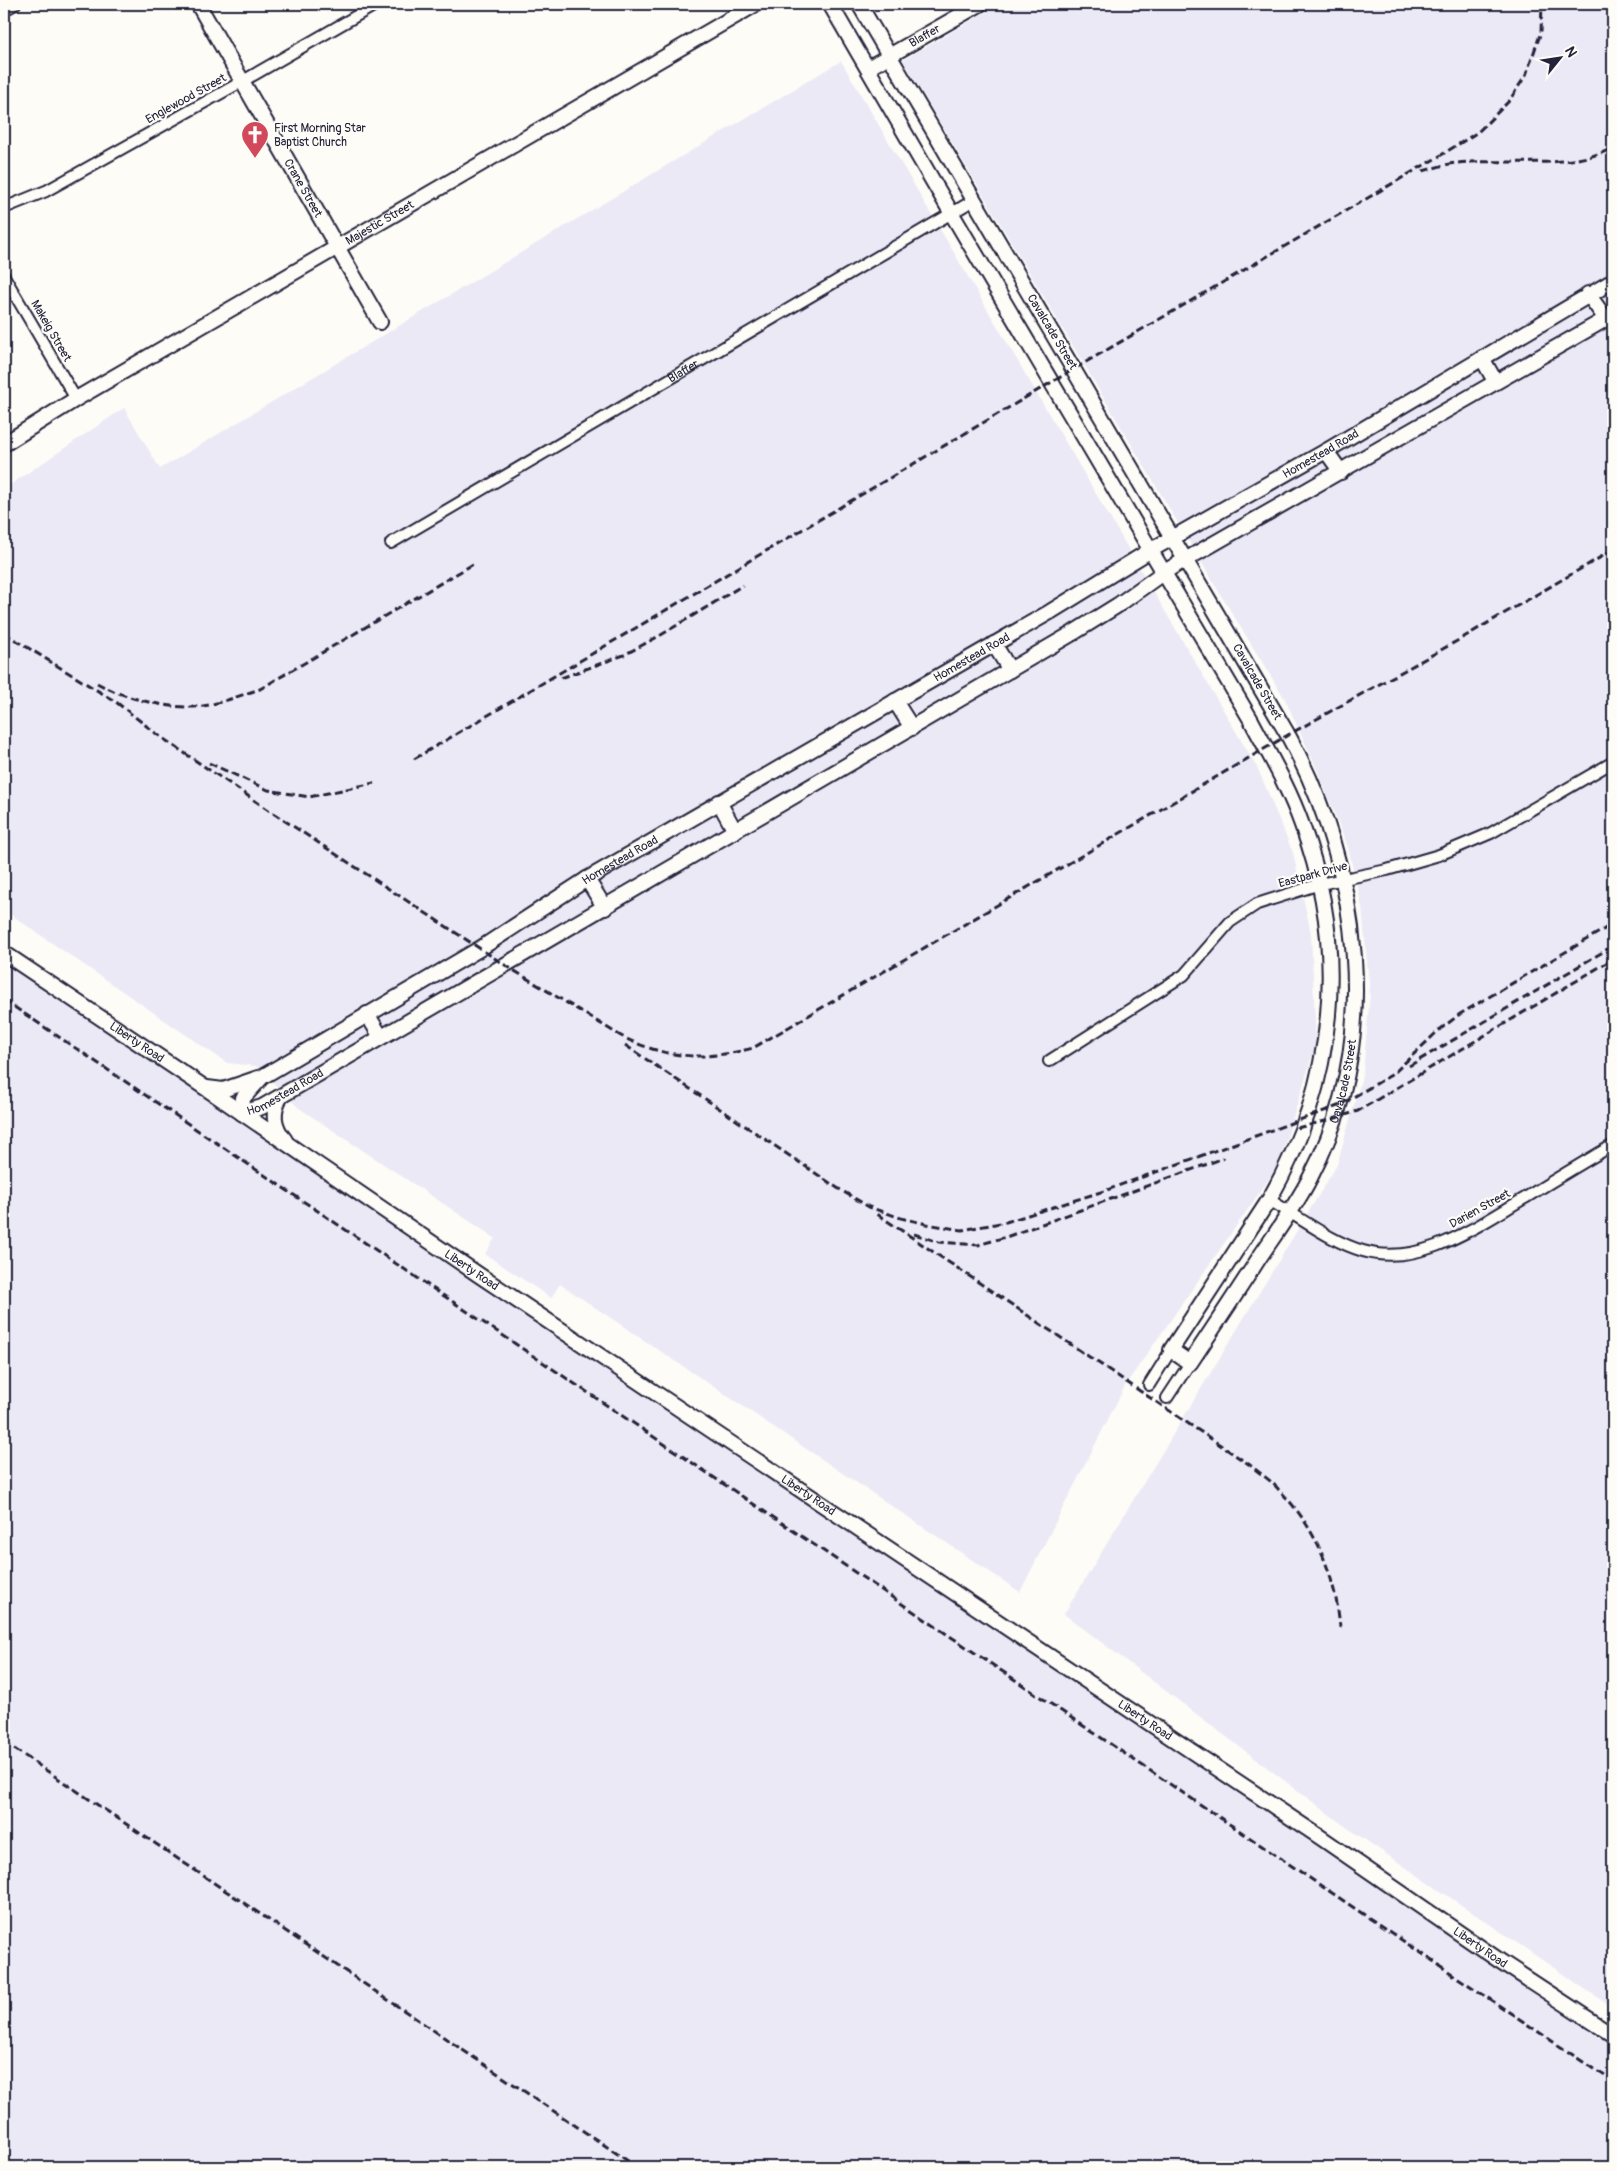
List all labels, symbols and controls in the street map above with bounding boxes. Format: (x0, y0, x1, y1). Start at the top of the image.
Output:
street label: Blaffer (906, 21, 943, 51)
north arrow (1534, 32, 1584, 82)
text: N (1561, 43, 1581, 60)
street label: Englewood Street (143, 71, 229, 127)
church icon: First Morning Star Baptist Church (240, 120, 270, 159)
place label: First Morning Star Baptist Church (274, 121, 366, 150)
street label: Crane Street (281, 156, 326, 220)
street label: Majestic Street (343, 197, 417, 248)
street label: Cavalcade Street (1024, 291, 1081, 373)
street label: Makeig Street (27, 298, 75, 365)
street label: Blaffer (665, 356, 702, 386)
street label: Homestead Road (1280, 426, 1361, 482)
street label: Homestead Road (931, 629, 1012, 685)
street label: Cavalcade Street (1229, 641, 1285, 723)
street label: Homestead Road (579, 832, 661, 888)
street label: Eastpark Drive (1277, 859, 1349, 891)
street label: Liberty Road (107, 1018, 167, 1066)
street label: Cavalcade Street (1326, 1038, 1360, 1125)
street label: Homestead Road (245, 1065, 326, 1119)
street label: Darien Street (1447, 1186, 1513, 1232)
street label: Liberty Road (442, 1246, 502, 1294)
street label: Liberty Road (778, 1471, 839, 1519)
street label: Liberty Road (1115, 1697, 1175, 1744)
street label: Liberty Road (1450, 1924, 1510, 1971)

